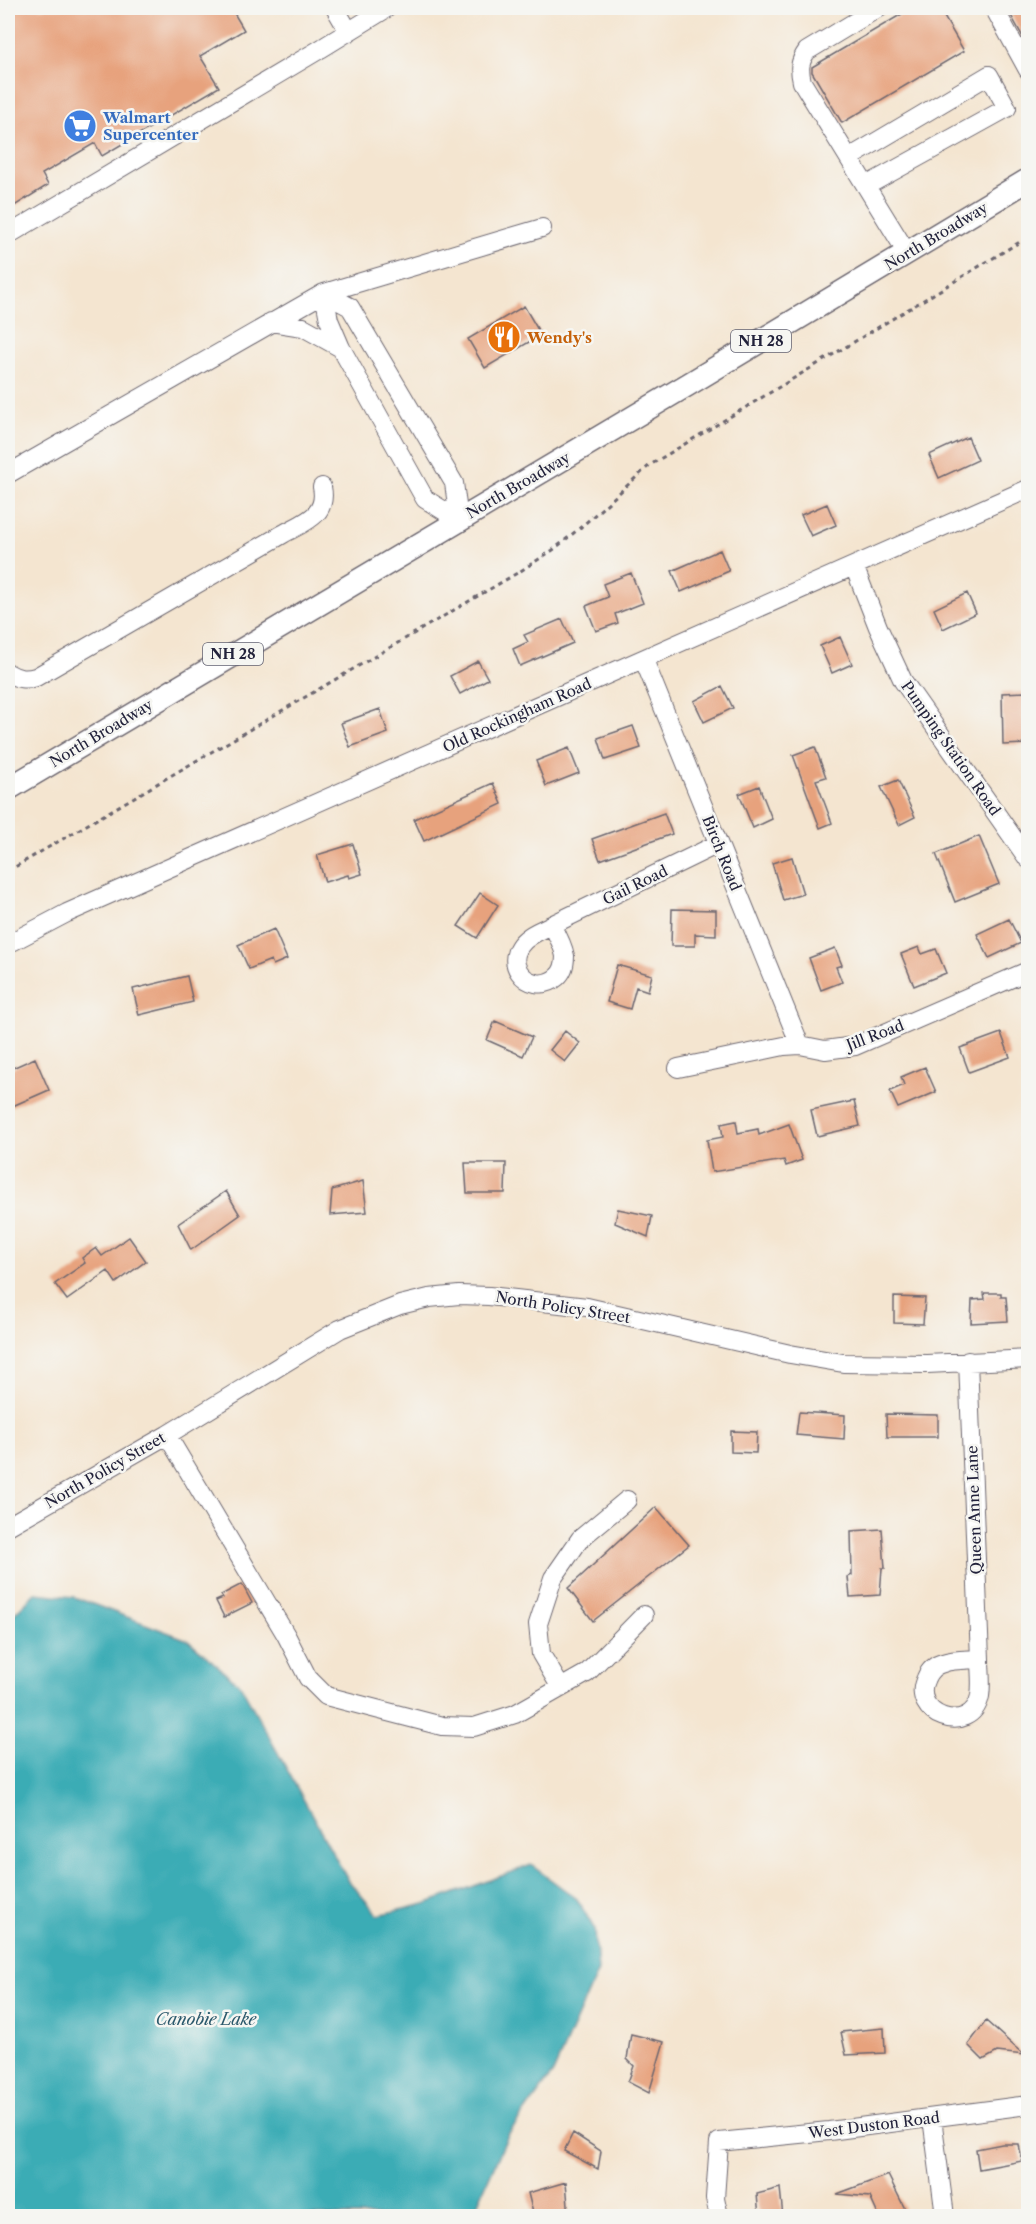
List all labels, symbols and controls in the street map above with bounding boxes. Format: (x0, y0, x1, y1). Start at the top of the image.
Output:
supermarket icon: Walmart Supercenter (62, 108, 98, 144)
place label: Walmart Supercenter (102, 108, 199, 144)
street label: North Broadway (881, 197, 991, 274)
restaurant icon: Wendy's (486, 319, 522, 355)
place label: Wendy's (526, 328, 592, 347)
road number: NH 28 (731, 330, 791, 352)
street label: North Broadway (463, 447, 574, 522)
road number: NH 28 (203, 643, 263, 665)
street label: Old Rockingham Road (440, 674, 594, 756)
street label: Pumping Station Road (897, 677, 1005, 819)
street label: North Broadway (46, 694, 156, 771)
street label: Birch Road (698, 813, 746, 893)
street label: Gail Road (599, 861, 671, 909)
street label: Jill Road (842, 1015, 906, 1055)
street label: North Policy Street (494, 1287, 632, 1327)
street label: North Policy Street (41, 1427, 169, 1512)
street label: Queen Anne Lane (962, 1445, 986, 1575)
water label: Canobie Lake (156, 2009, 258, 2029)
street label: West Duston Road (806, 2108, 941, 2143)

